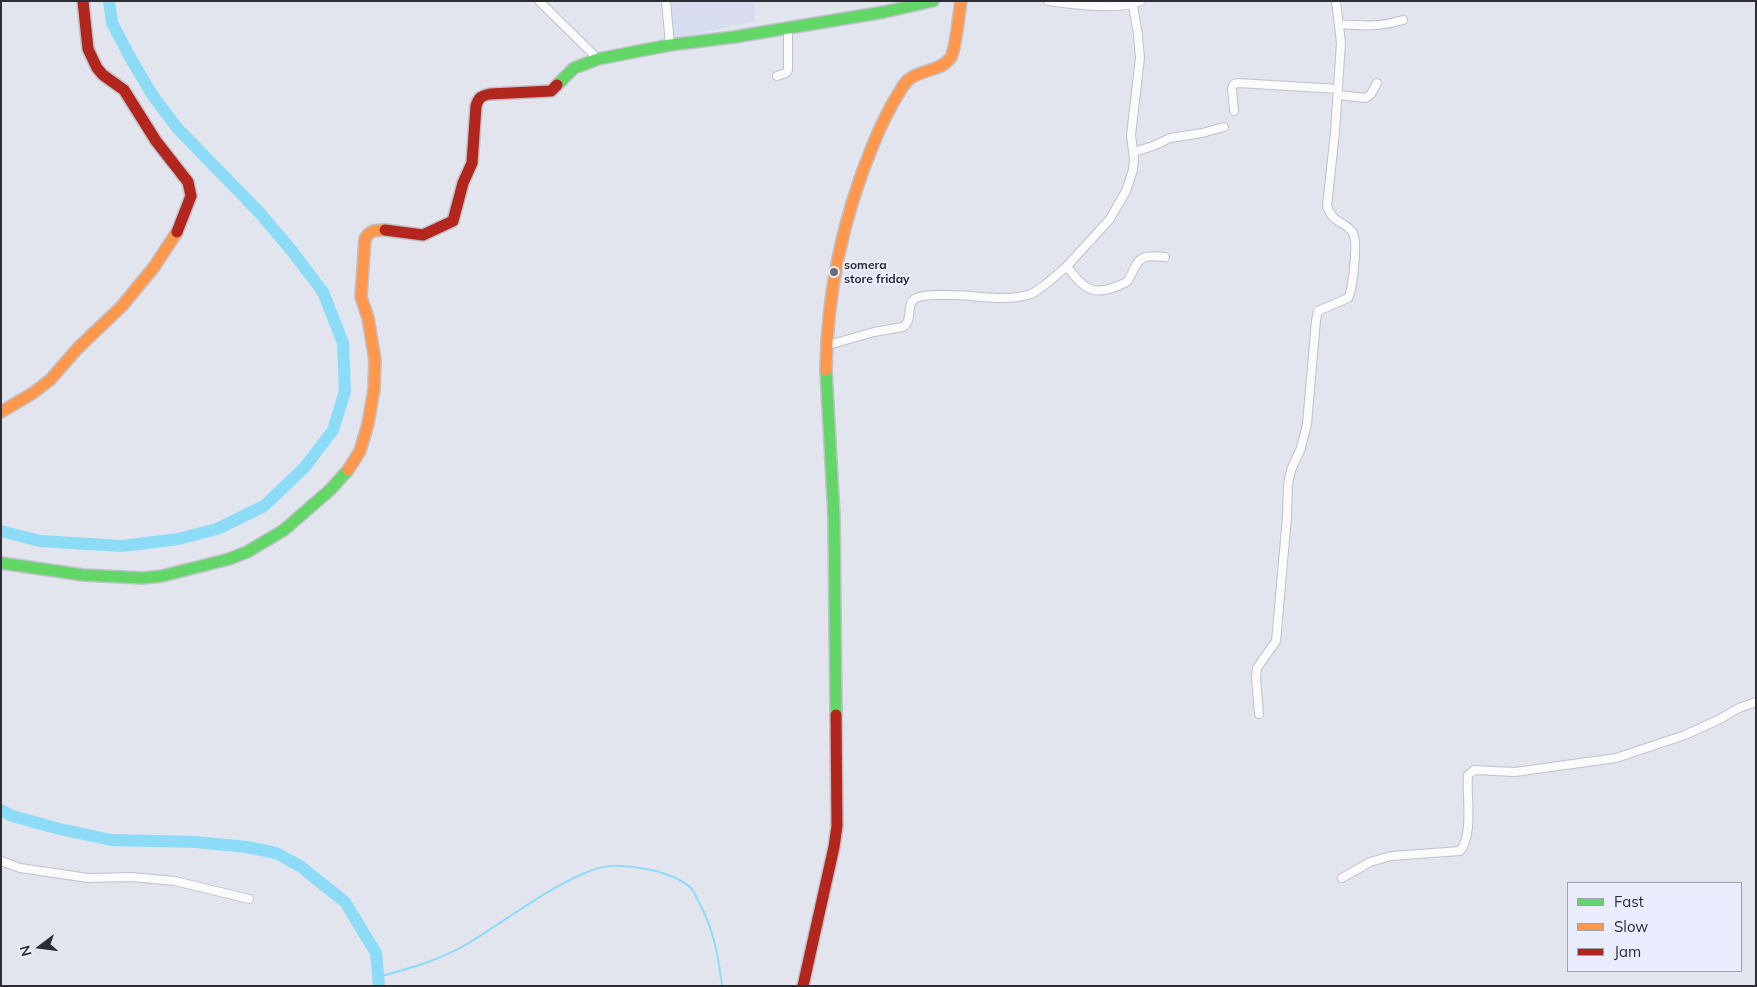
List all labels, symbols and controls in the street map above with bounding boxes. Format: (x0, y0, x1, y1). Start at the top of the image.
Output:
place label: somera store friday (844, 258, 910, 286)
marker: somera store friday (828, 266, 840, 278)
legend (1567, 882, 1742, 972)
text: Fast (1614, 892, 1644, 911)
text: Slow (1614, 917, 1648, 936)
north arrow (15, 922, 65, 972)
text: Jam (1614, 942, 1641, 961)
text: N (15, 943, 36, 958)

